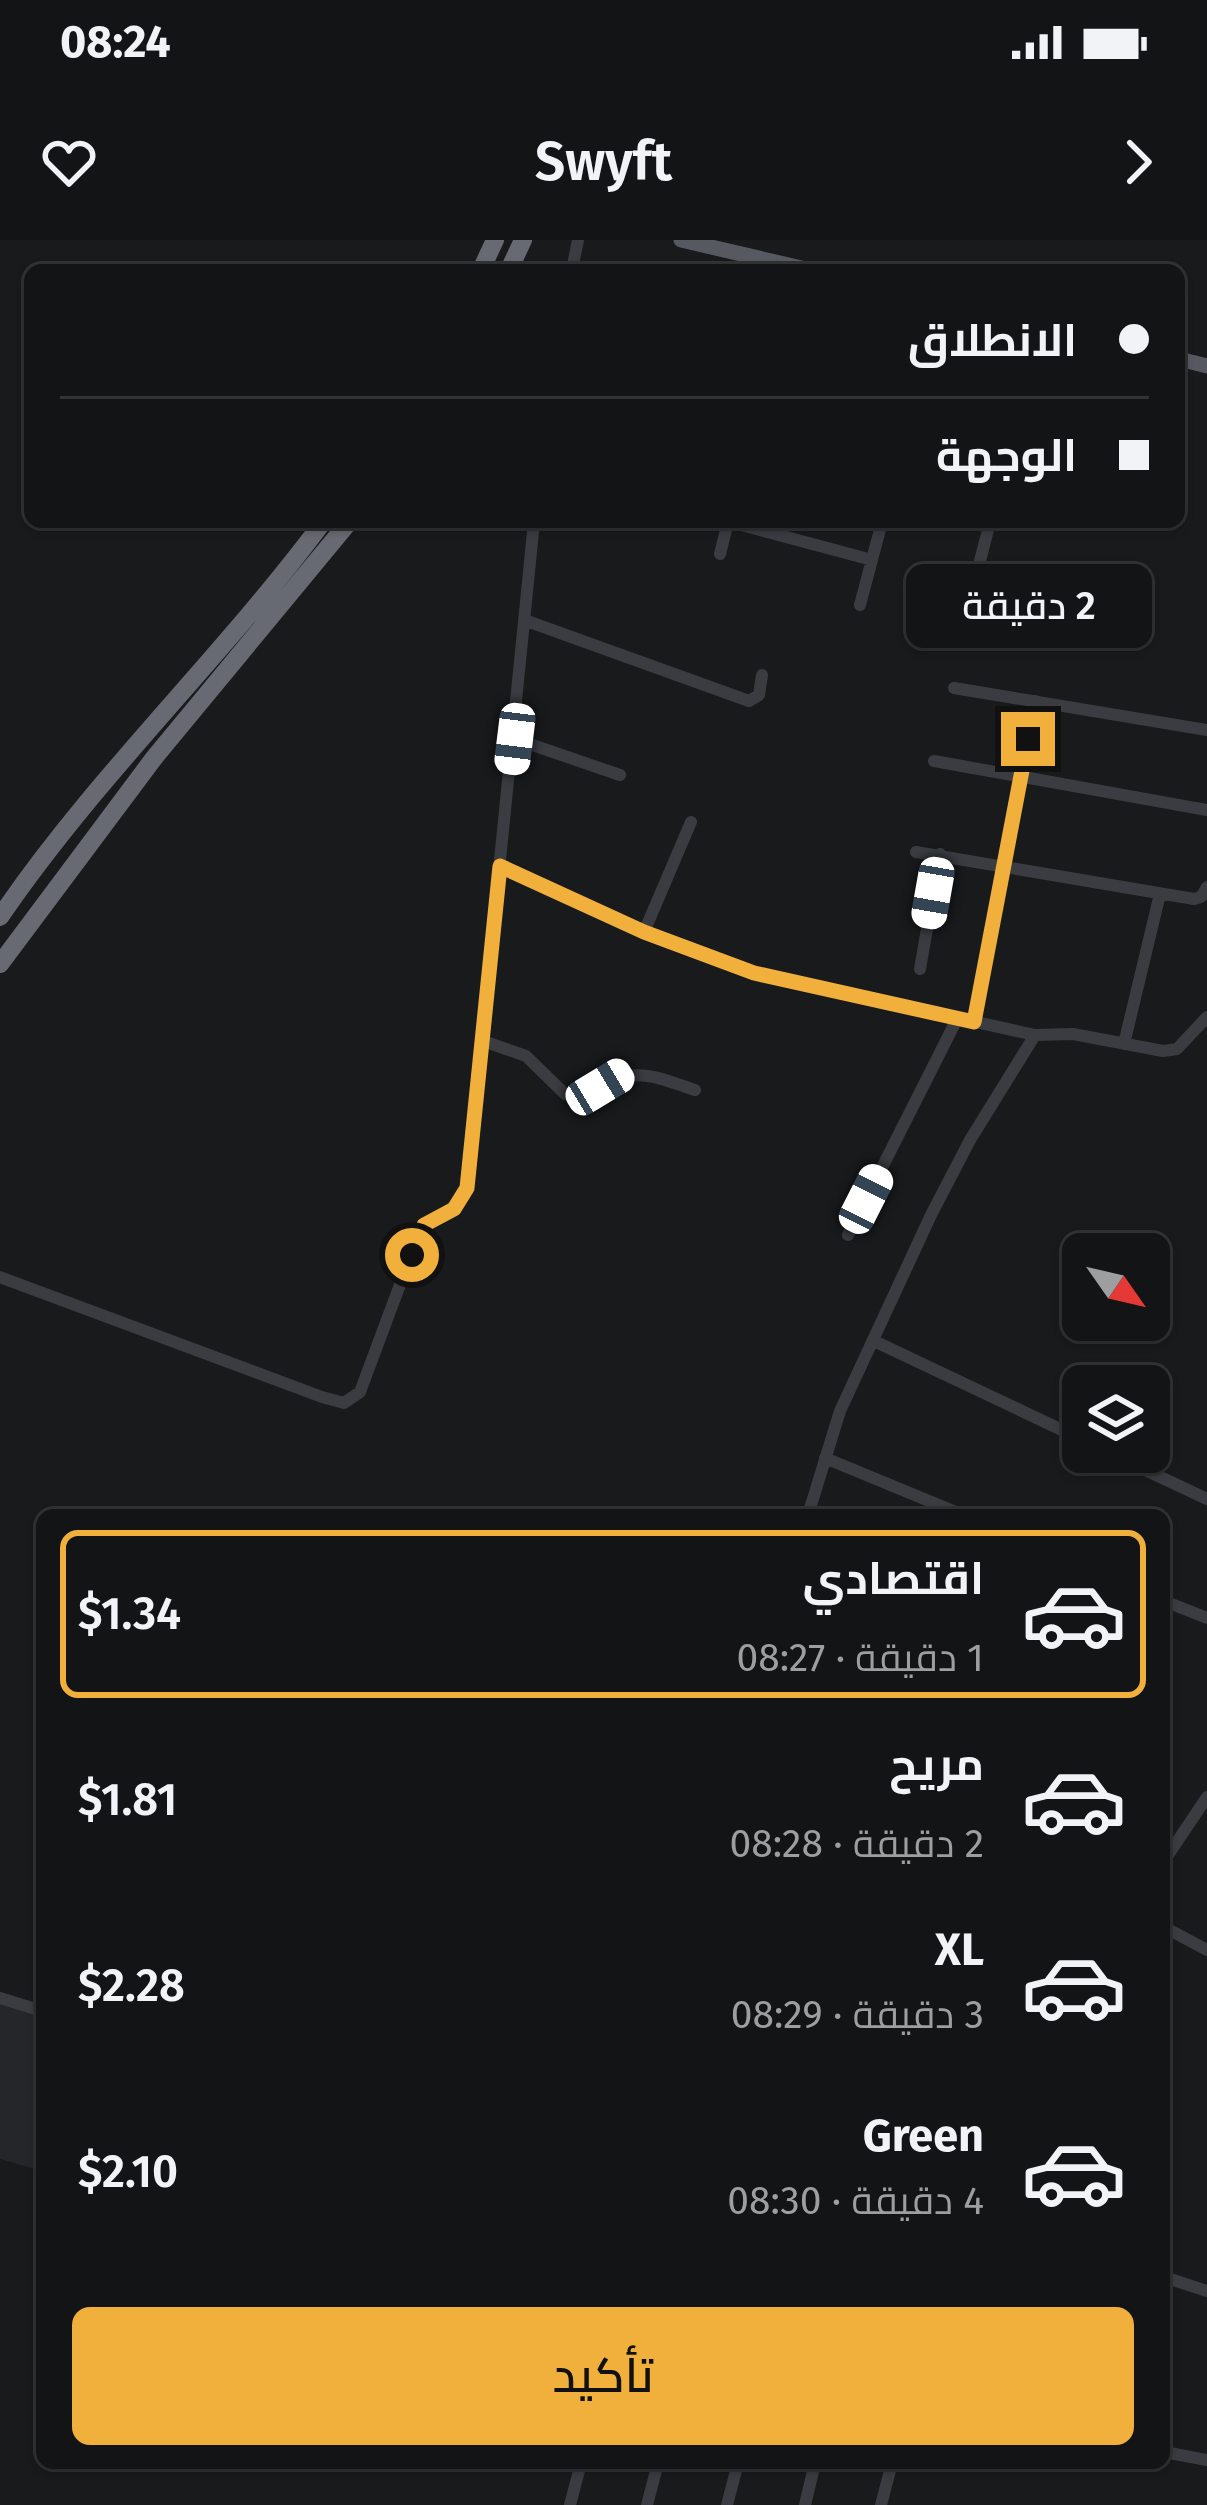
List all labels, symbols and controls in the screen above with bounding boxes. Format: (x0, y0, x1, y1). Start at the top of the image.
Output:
text: 08:24 (60, 15, 171, 69)
icon: heart (36, 129, 102, 195)
icon: forward (1105, 129, 1171, 195)
text: Swyft (535, 130, 672, 194)
text: الانطلاق (908, 314, 1077, 368)
text: الوجهة (936, 429, 1077, 483)
callout: 2 دقيقة (905, 565, 1151, 649)
text: 2 دقيقة (962, 583, 1096, 629)
car (493, 701, 537, 777)
route end (1001, 712, 1055, 766)
car (909, 854, 957, 932)
car (560, 1053, 640, 1121)
car (834, 1159, 898, 1239)
route start (385, 1228, 439, 1282)
north arrow (1062, 1233, 1170, 1341)
map controls (1062, 1233, 1170, 1473)
button: layers (1062, 1365, 1170, 1473)
text: اقتصادي (803, 1552, 984, 1606)
icon: car (1020, 1560, 1128, 1668)
text: $1.34 (78, 1587, 181, 1641)
text: 1 دقيقة · 08:27 (736, 1635, 984, 1681)
text: مريح (889, 1738, 984, 1792)
icon: car (1020, 1746, 1128, 1854)
text: $1.81 (78, 1773, 177, 1827)
text: 2 دقيقة · 08:28 (729, 1821, 984, 1867)
text: XL (935, 1923, 984, 1977)
icon: car (1020, 1932, 1128, 2040)
text: $2.28 (78, 1959, 185, 2013)
text: 3 دقيقة · 08:29 (731, 1992, 984, 2038)
text: Green (863, 2109, 984, 2163)
icon: car (1020, 2118, 1128, 2226)
text: $2.10 (78, 2145, 178, 2199)
text: 4 دقيقة · 08:30 (727, 2178, 984, 2224)
button: تأكيد (72, 2307, 1134, 2445)

